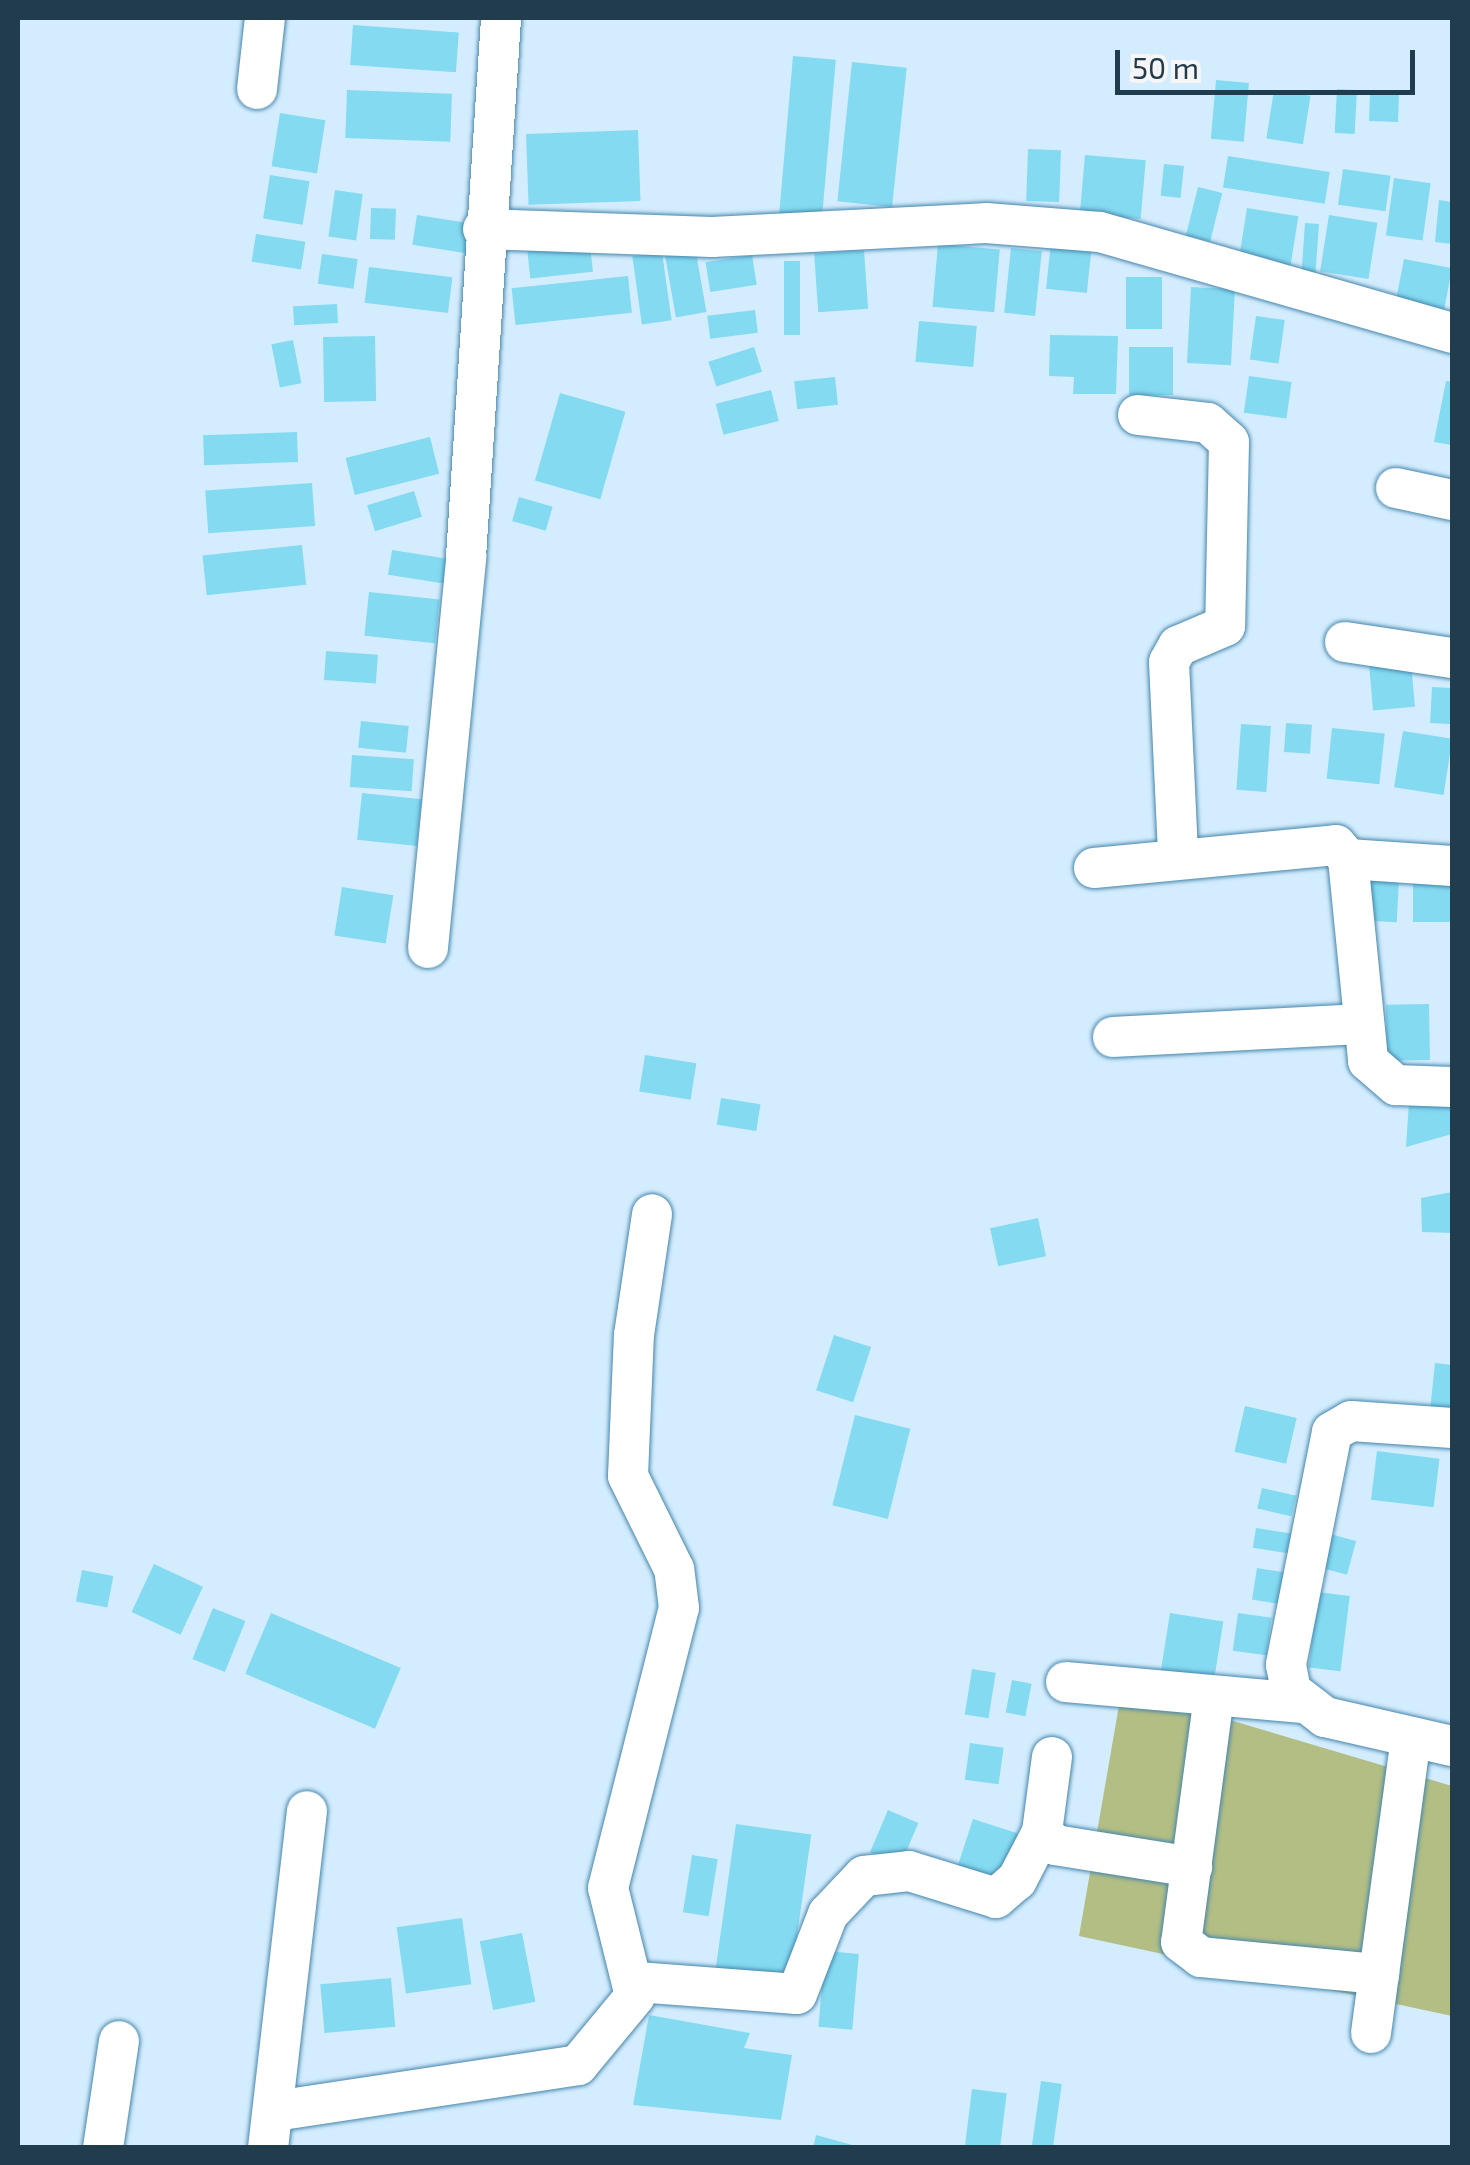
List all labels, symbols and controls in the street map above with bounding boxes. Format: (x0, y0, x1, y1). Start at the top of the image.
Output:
scale bar (1120, 30, 1420, 92)
text: 50 m (1132, 49, 1199, 85)

